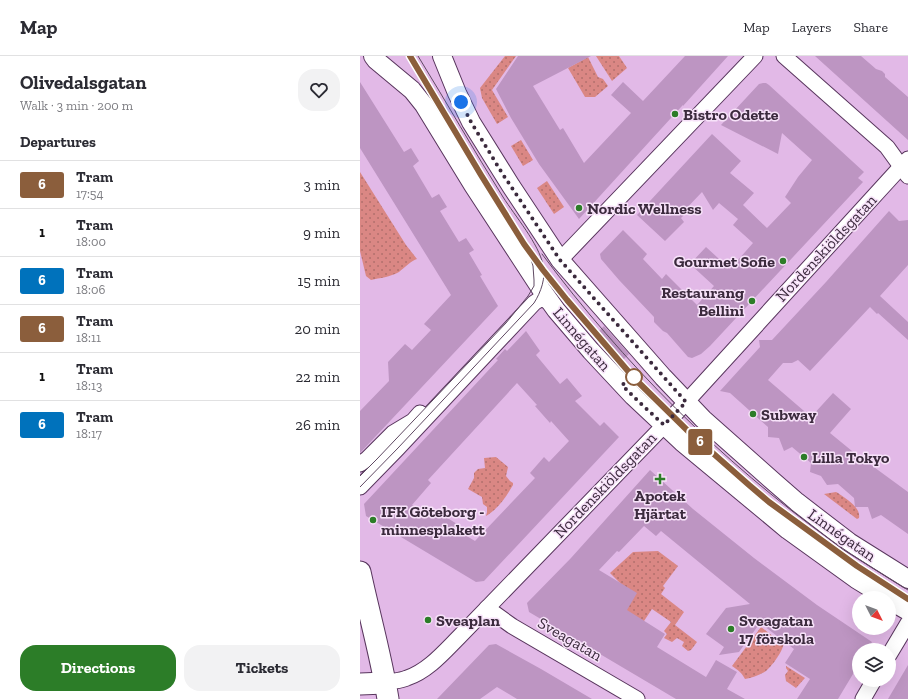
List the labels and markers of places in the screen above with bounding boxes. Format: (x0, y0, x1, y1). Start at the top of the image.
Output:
place label: Bistro Odette (683, 105, 779, 124)
marker: Bistro Odette (670, 109, 680, 119)
place label: Nordic Wellness (587, 199, 702, 218)
marker: Nordic Wellness (574, 203, 584, 213)
place label: Gourmet Sofie (674, 252, 775, 271)
marker: Gourmet Sofie (778, 256, 788, 266)
place label: Restaurang Bellini (661, 283, 744, 320)
marker: Restaurang Bellini (747, 296, 757, 306)
unlabelled marker (625, 368, 643, 386)
place label: Subway (761, 405, 817, 424)
marker: Subway (748, 409, 758, 419)
place label: Lilla Tokyo (812, 448, 890, 467)
marker: Lilla Tokyo (799, 452, 809, 462)
marker: Apotek Hjärtat (655, 474, 665, 484)
place label: Apotek Hjärtat (634, 486, 687, 523)
place label: IFK Göteborg - minnesplakett (381, 502, 486, 539)
marker: IFK Göteborg - minnesplakett (368, 515, 378, 525)
place label: Sveaplan (436, 611, 501, 630)
place label: Sveagatan 17 förskola (739, 611, 814, 648)
marker: Sveaplan (423, 615, 433, 625)
marker: Sveagatan 17 förskola (726, 624, 736, 634)

